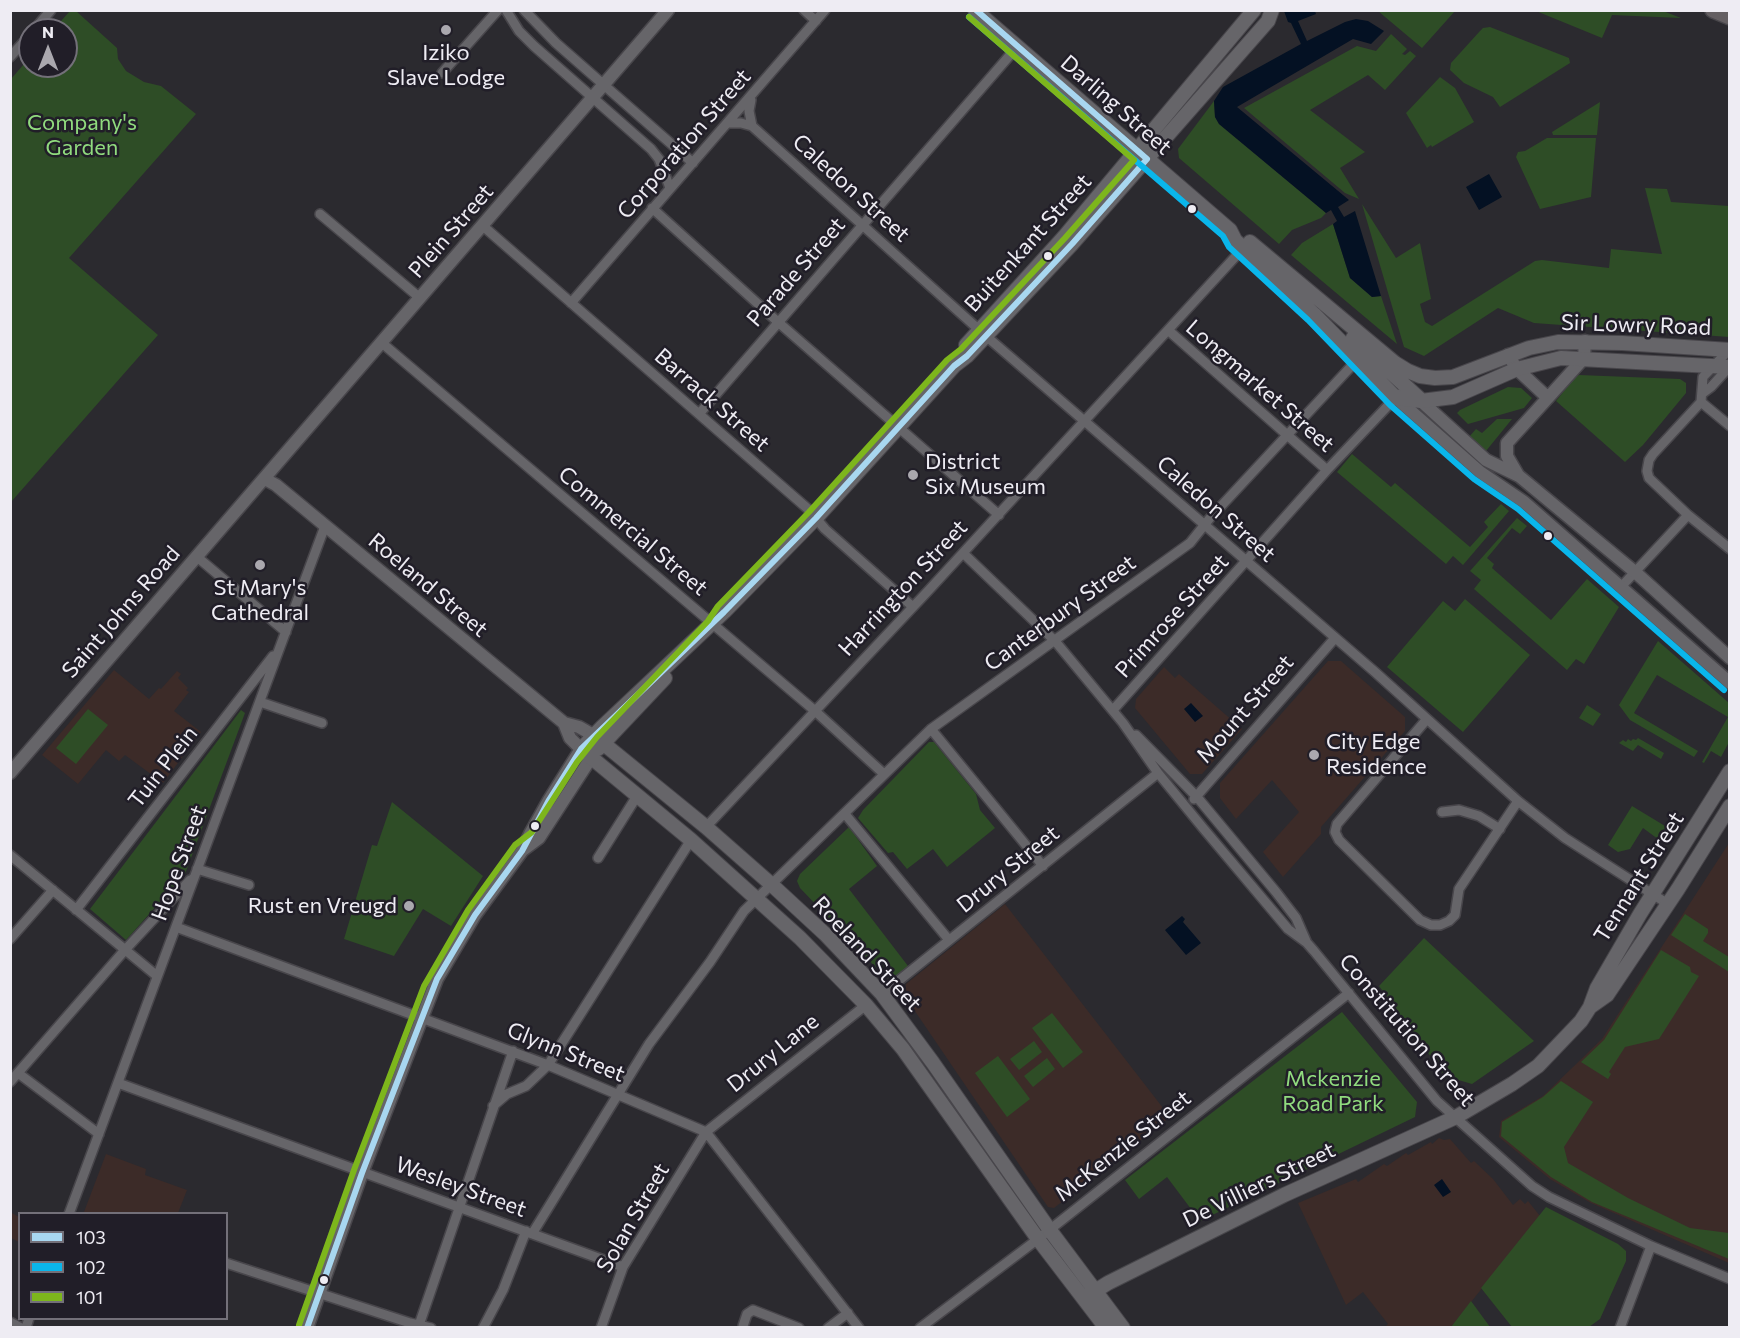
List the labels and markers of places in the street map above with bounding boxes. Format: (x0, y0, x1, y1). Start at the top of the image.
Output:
marker: Iziko Slave Lodge (439, 23, 453, 37)
place label: Iziko Slave Lodge (387, 40, 505, 92)
unlabelled marker (1186, 203, 1198, 215)
unlabelled marker (1042, 250, 1054, 262)
place label: District Six Museum (925, 449, 1046, 500)
marker: District Six Museum (906, 468, 920, 482)
unlabelled marker (1542, 530, 1554, 542)
marker: St Mary's Cathedral (253, 558, 267, 572)
place label: St Mary's Cathedral (211, 575, 309, 626)
place label: City Edge Residence (1326, 729, 1427, 780)
marker: City Edge Residence (1307, 748, 1321, 762)
unlabelled marker (529, 820, 541, 832)
place label: Rust en Vreugd (248, 893, 397, 919)
marker: Rust en Vreugd (402, 899, 416, 913)
unlabelled marker (318, 1274, 330, 1286)

